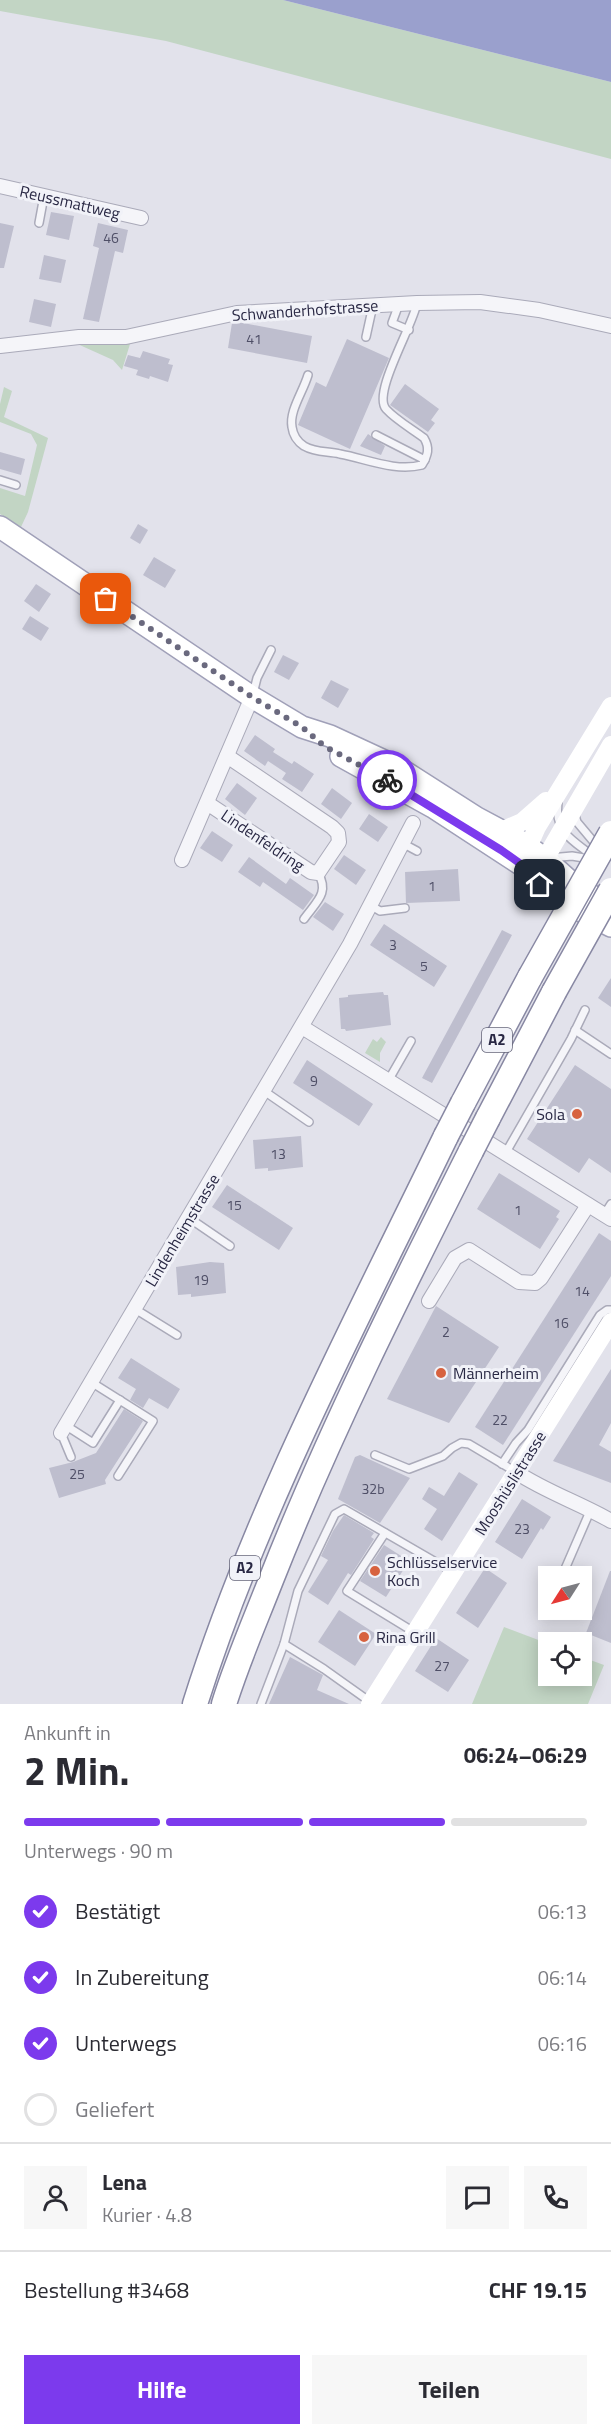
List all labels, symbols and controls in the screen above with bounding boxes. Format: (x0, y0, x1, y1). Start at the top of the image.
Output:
street label: Reussmattweg (18, 179, 122, 225)
house number: 46 (103, 227, 119, 248)
street label: Schwanderhofstrasse (231, 293, 379, 327)
house number: 41 (246, 328, 262, 349)
pin (80, 573, 131, 624)
icon: bag (89, 582, 122, 615)
courier (357, 750, 417, 810)
icon: bike (371, 764, 404, 797)
street label: Lindenfeldring (216, 803, 310, 877)
pin (514, 859, 565, 910)
icon: home (523, 868, 556, 901)
house number: 1 (428, 875, 436, 896)
house number: 3 (389, 934, 397, 955)
house number: 5 (420, 955, 428, 976)
road number: A2 (482, 1028, 512, 1052)
house number: 9 (310, 1070, 318, 1091)
place label: Sola (536, 1102, 565, 1126)
marker: Sola (570, 1107, 584, 1121)
house number: 13 (270, 1143, 286, 1164)
street label: Lindenheimstrasse (139, 1169, 225, 1291)
house number: 15 (226, 1194, 242, 1215)
house number: 1 (514, 1199, 522, 1220)
house number: 19 (193, 1269, 209, 1290)
house number: 14 (574, 1280, 590, 1301)
house number: 16 (553, 1312, 569, 1333)
house number: 2 (442, 1321, 450, 1342)
place label: Männerheim (453, 1361, 539, 1385)
marker: Männerheim (434, 1366, 448, 1380)
house number: 22 (492, 1409, 508, 1430)
street label: Mooshüslistrasse (468, 1426, 552, 1540)
house number: 25 (69, 1463, 85, 1484)
house number: 32b (361, 1478, 385, 1499)
house number: 23 (514, 1518, 530, 1539)
place label: Schlüsselservice Koch (387, 1550, 497, 1592)
road number: A2 (230, 1556, 260, 1580)
marker: Schlüsselservice Koch (368, 1564, 382, 1578)
north arrow (538, 1566, 592, 1620)
map controls (538, 1566, 592, 1686)
place label: Rina Grill (376, 1625, 436, 1649)
marker: Rina Grill (357, 1630, 371, 1644)
button: locate (538, 1632, 592, 1686)
house number: 27 (434, 1655, 450, 1676)
text: Ankunft in (24, 1717, 111, 1748)
text: 06:24–06:29 (464, 1738, 587, 1772)
text: 2 Min. (24, 1741, 130, 1800)
text: Unterwegs · 90 m (24, 1835, 173, 1866)
text: Bestätigt (75, 1894, 160, 1928)
icon: check (24, 1895, 57, 1928)
text: 06:13 (538, 1896, 587, 1927)
text: In Zubereitung (75, 1960, 209, 1994)
icon: check (24, 1961, 57, 1994)
text: 06:14 (538, 1962, 587, 1993)
text: Unterwegs (75, 2026, 177, 2060)
icon: check (24, 2027, 57, 2060)
text: 06:16 (538, 2028, 587, 2059)
text: Geliefert (75, 2092, 154, 2126)
text: Lena (102, 2165, 147, 2199)
button: person (24, 2166, 87, 2229)
button: chat (446, 2166, 509, 2229)
button: phone (524, 2166, 587, 2229)
text: Kurier · 4.8 (102, 2199, 192, 2230)
text: Bestellung #3468 (24, 2273, 189, 2307)
text: CHF 19.15 (489, 2273, 587, 2307)
button: Hilfe (24, 2355, 300, 2424)
button: Teilen (312, 2355, 587, 2424)

